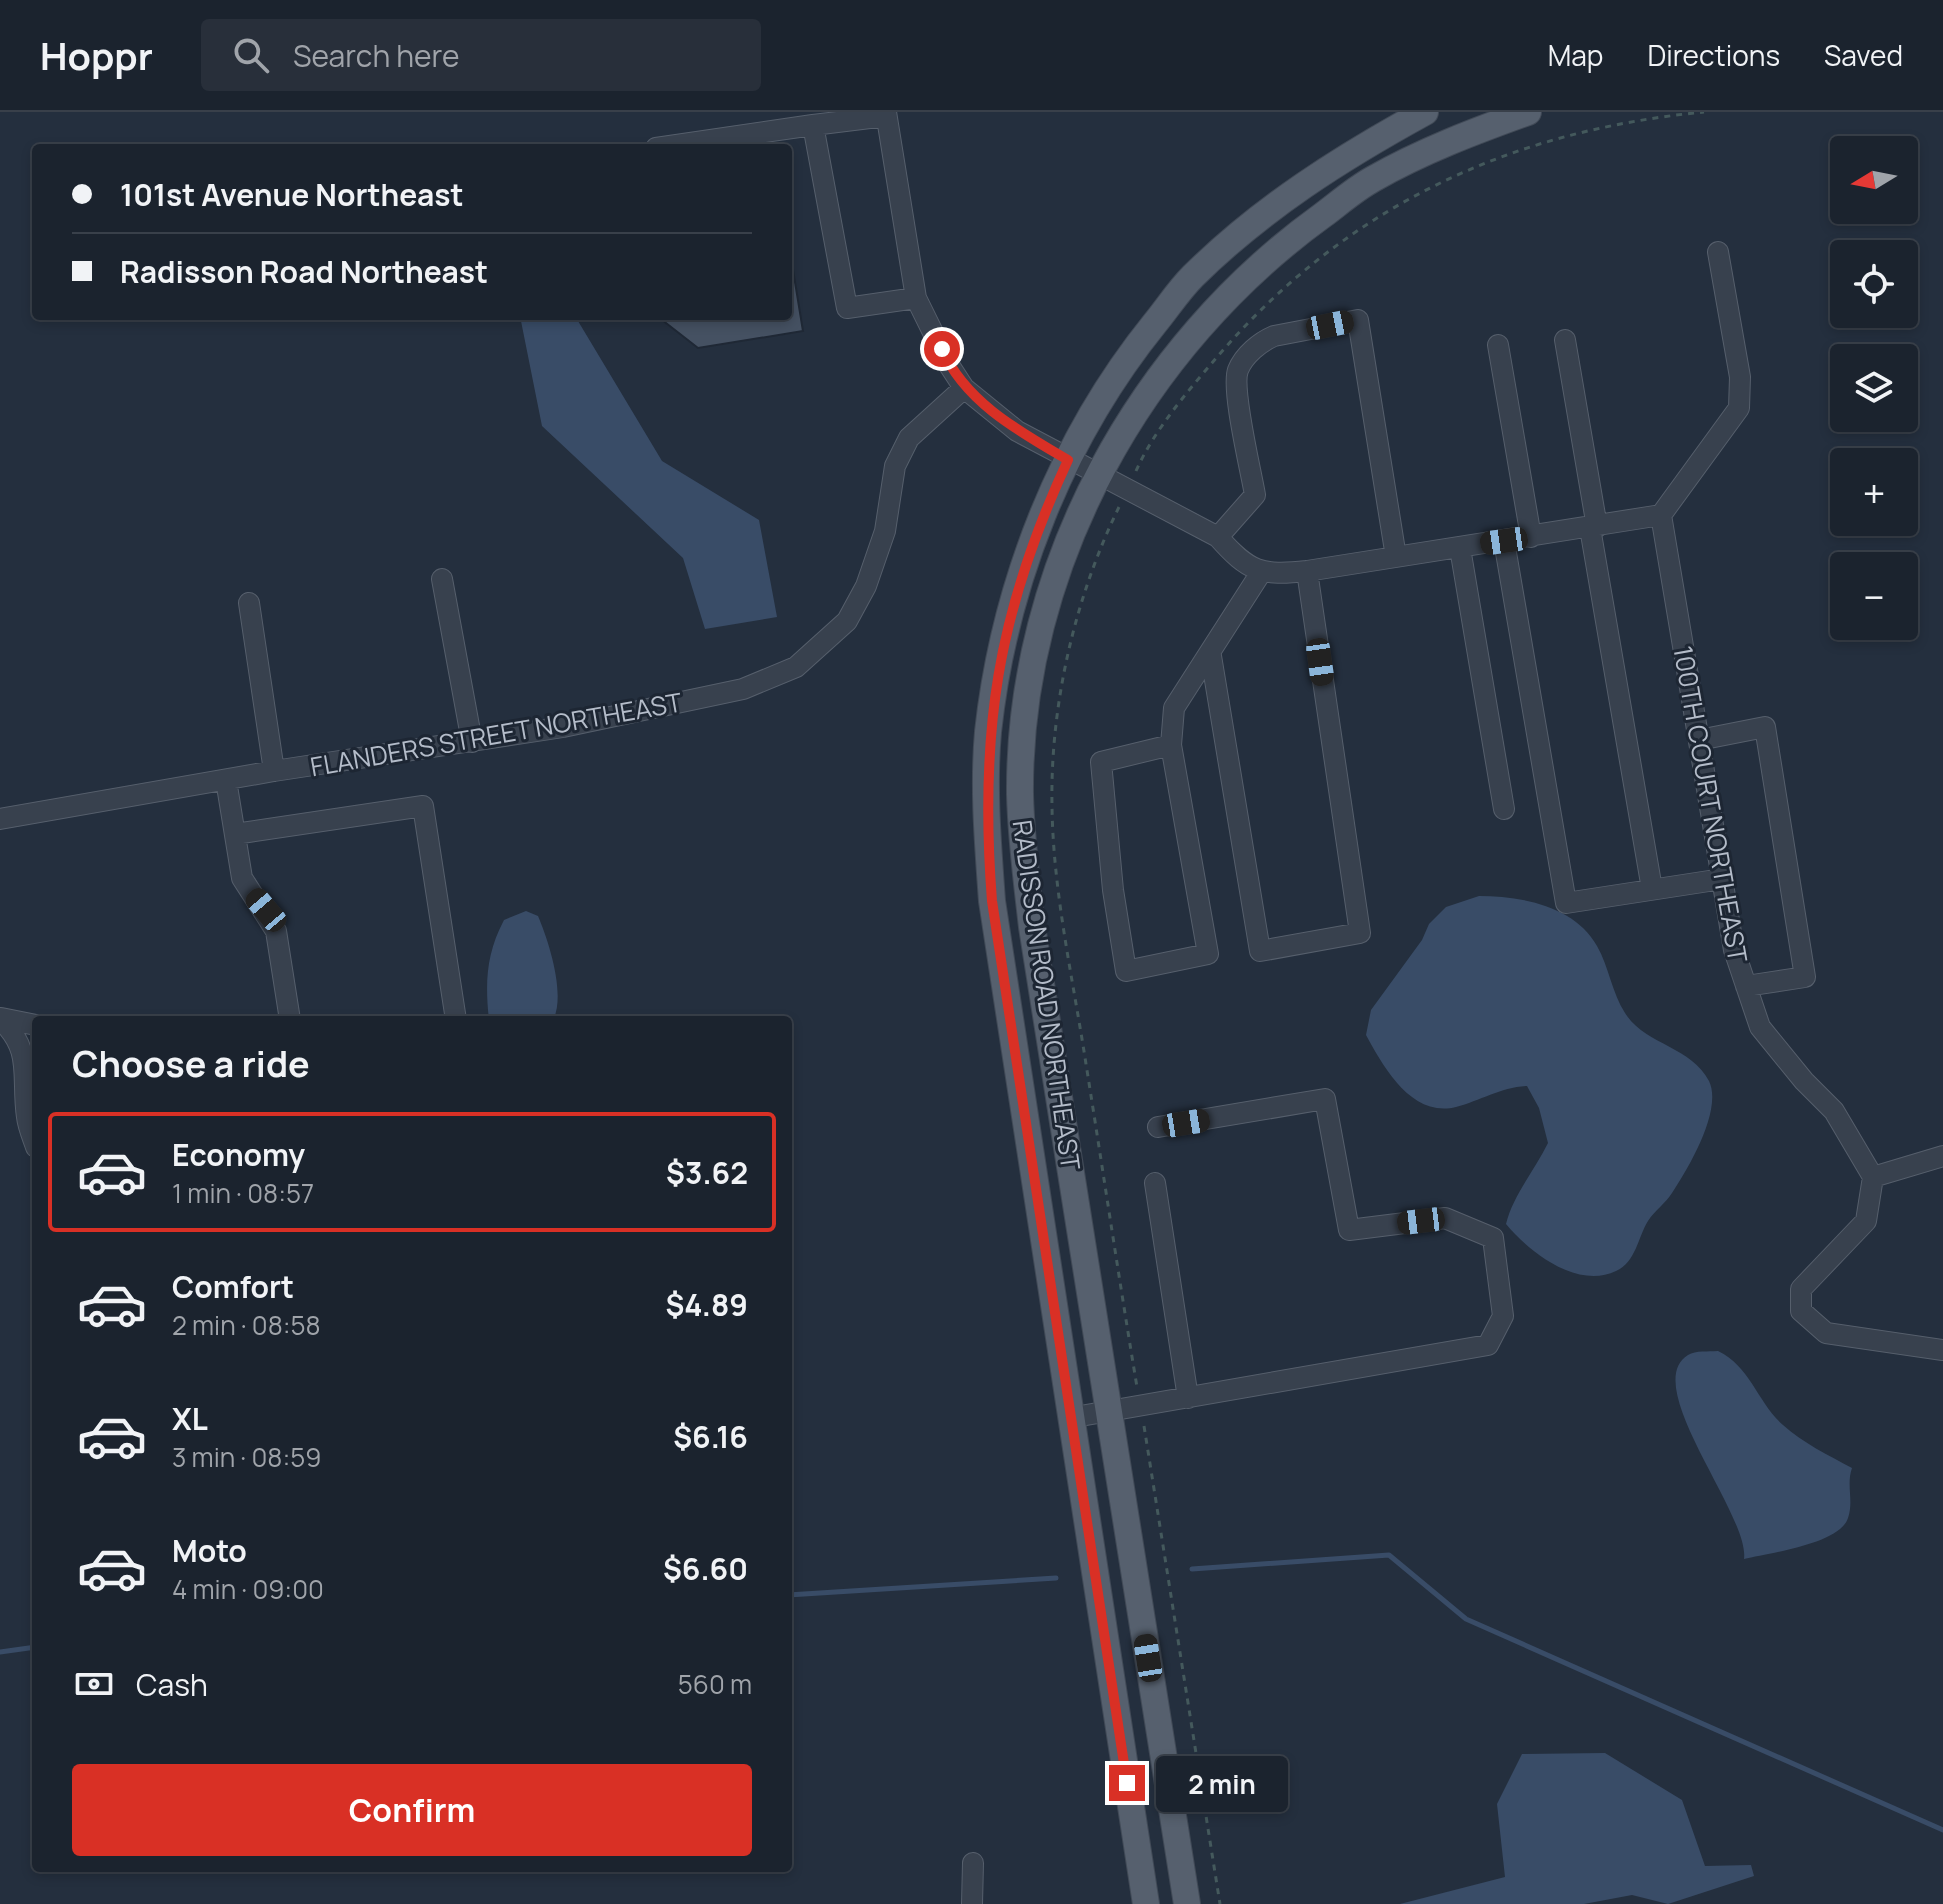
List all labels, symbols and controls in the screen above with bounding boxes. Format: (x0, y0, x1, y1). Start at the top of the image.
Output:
search box (201, 19, 761, 91)
text: Hoppr (40, 29, 153, 81)
icon: search (229, 33, 273, 77)
text: Search here (293, 35, 460, 76)
text: Map (1548, 36, 1603, 74)
text: Directions (1647, 36, 1780, 74)
text: Saved (1824, 36, 1903, 74)
north arrow (1830, 136, 1918, 224)
map controls (1830, 136, 1918, 640)
text: 101st Avenue Northeast (120, 174, 463, 215)
button: locate (1830, 240, 1918, 328)
text: Radisson Road Northeast (120, 251, 488, 292)
car (1304, 309, 1356, 341)
route start (924, 331, 960, 367)
button: layers (1830, 344, 1918, 432)
button: + (1830, 448, 1918, 536)
car (1479, 526, 1529, 556)
button: − (1830, 552, 1918, 640)
car (1305, 637, 1335, 687)
street label: 100TH COURT NORTHEAST (1665, 643, 1757, 966)
street label: FLANDERS STREET NORTHEAST (307, 683, 685, 784)
street label: RADISSON ROAD NORTHEAST (1005, 818, 1089, 1173)
car (241, 884, 291, 936)
text: Choose a ride (72, 1039, 310, 1088)
car (1160, 1107, 1212, 1139)
text: Economy (172, 1134, 305, 1175)
icon: car (76, 1136, 148, 1208)
text: $3.62 (666, 1152, 748, 1193)
text: 1 min · 08:57 (172, 1175, 314, 1211)
car (1396, 1206, 1446, 1236)
text: Comfort (172, 1266, 294, 1307)
icon: car (76, 1268, 148, 1340)
text: $4.89 (665, 1284, 748, 1325)
text: 2 min · 08:58 (172, 1307, 321, 1343)
text: XL (172, 1398, 208, 1439)
icon: car (76, 1400, 148, 1472)
text: $6.16 (673, 1416, 748, 1457)
text: 3 min · 08:59 (172, 1439, 321, 1475)
text: Moto (172, 1530, 247, 1571)
icon: car (76, 1532, 148, 1604)
text: $6.60 (663, 1548, 748, 1589)
text: 4 min · 09:00 (172, 1571, 324, 1607)
car (1132, 1632, 1164, 1684)
icon: cash (72, 1662, 116, 1706)
text: Cash (136, 1664, 208, 1705)
text: 560 m (678, 1666, 752, 1702)
callout: 2 min (1155, 1755, 1287, 1811)
button: Confirm (72, 1764, 752, 1856)
route end (1109, 1765, 1145, 1801)
text: 2 min (1188, 1766, 1256, 1802)

